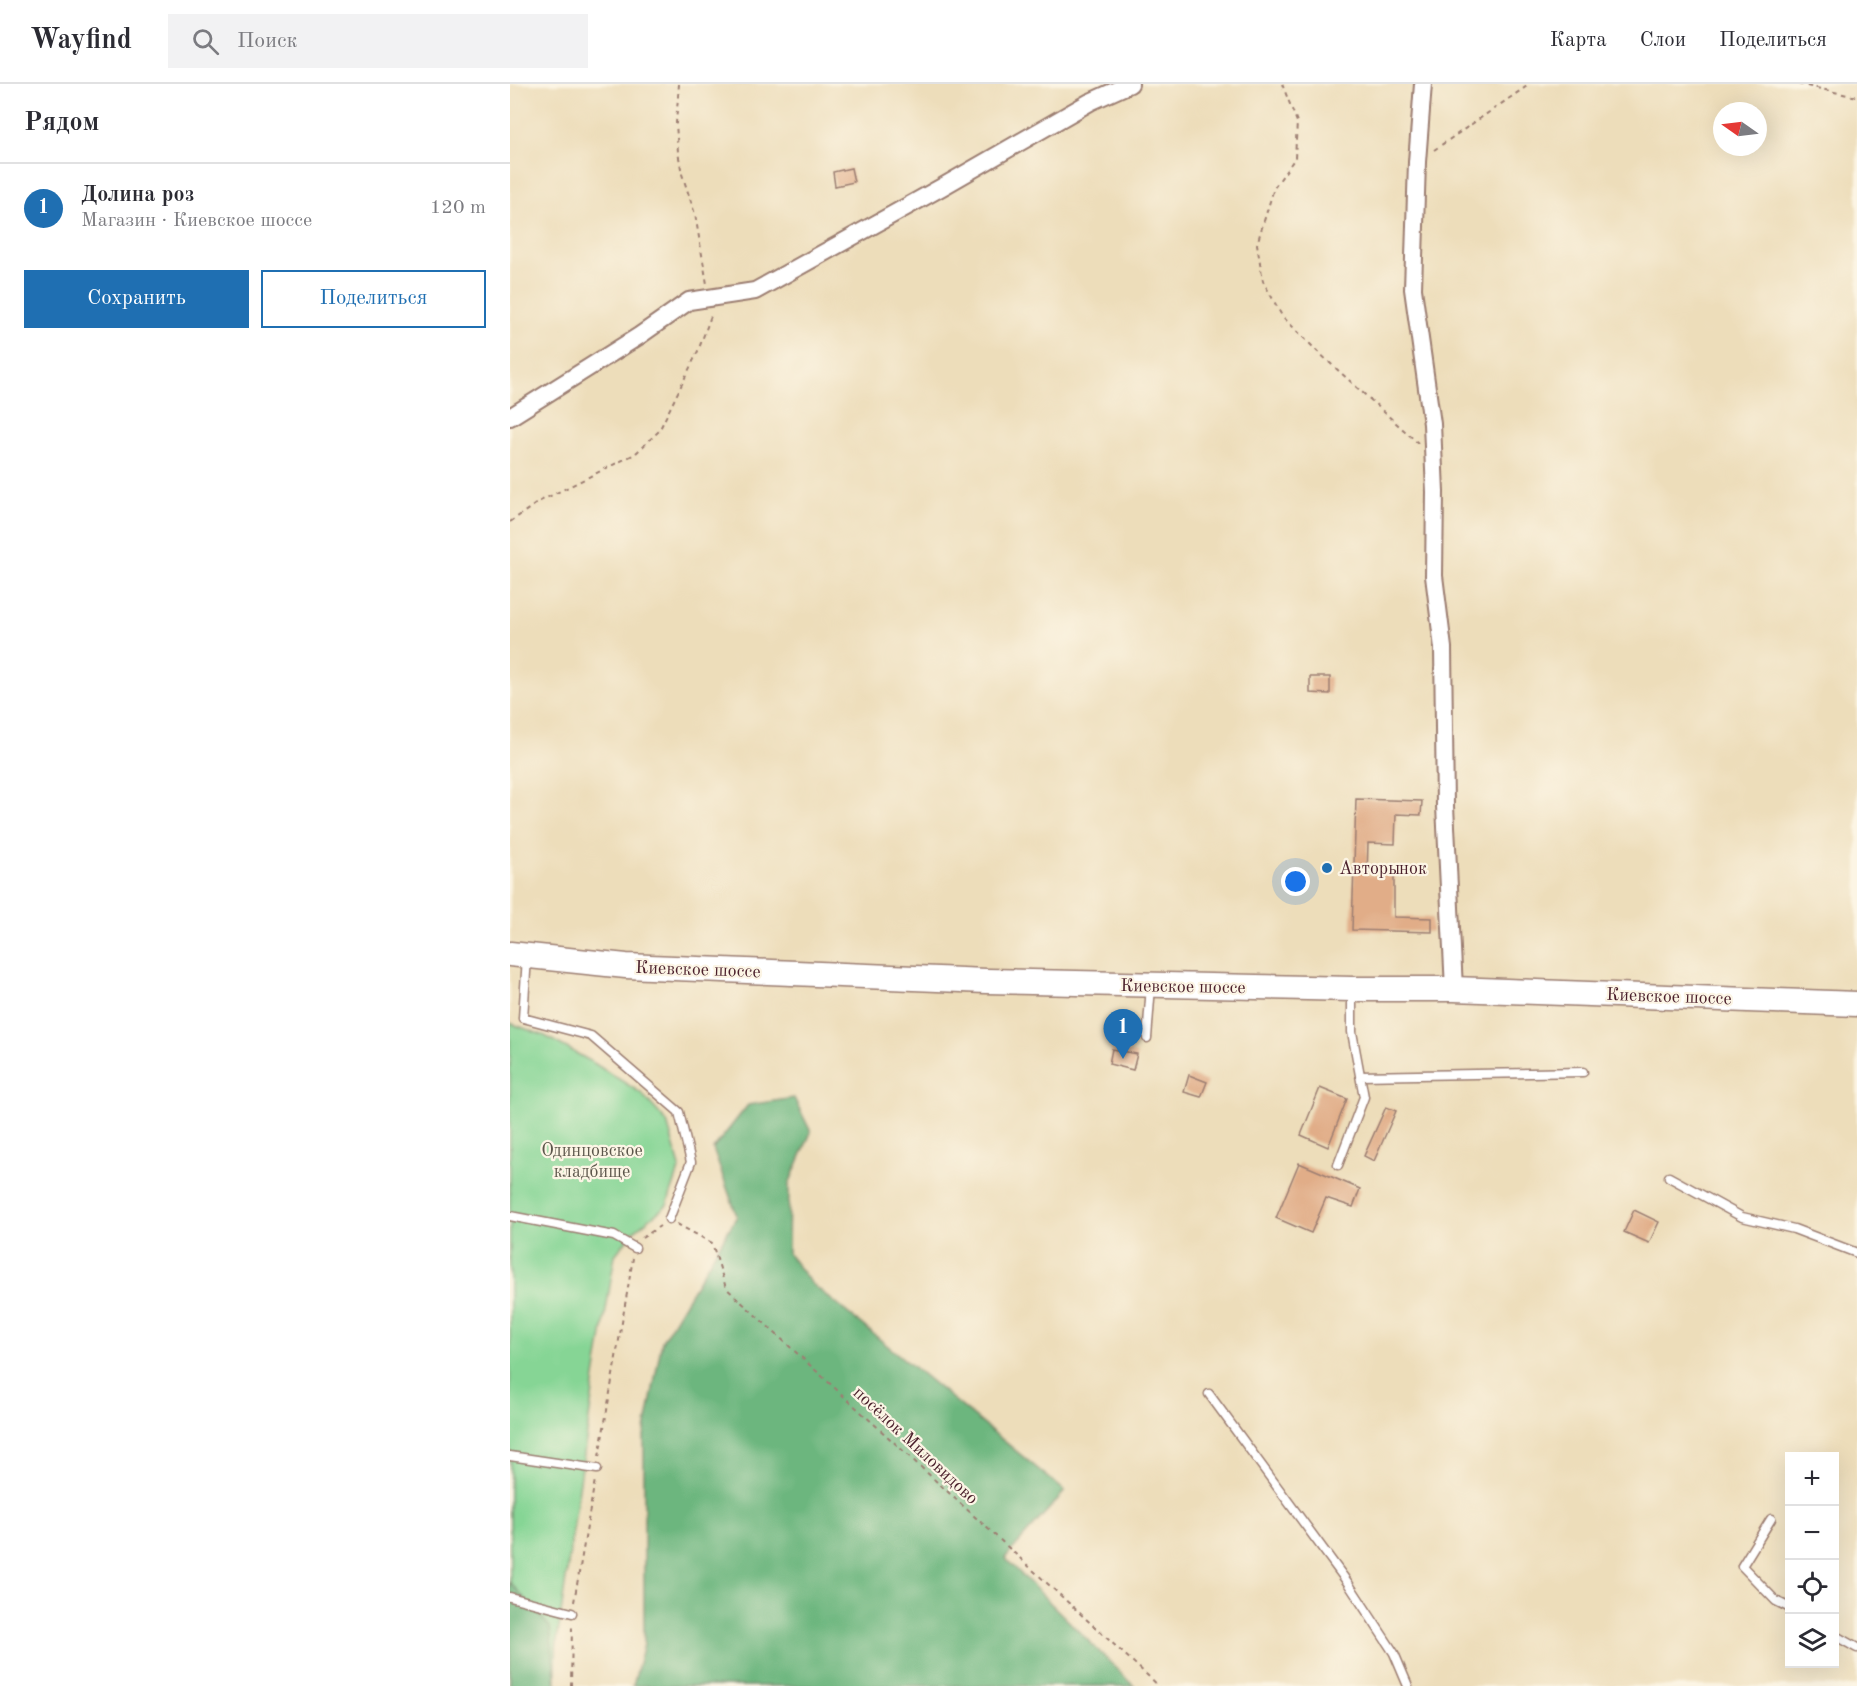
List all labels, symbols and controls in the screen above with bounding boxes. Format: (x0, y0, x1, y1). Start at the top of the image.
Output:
search box (168, 14, 588, 68)
icon: search (189, 25, 222, 58)
text: Wayfind (30, 27, 132, 55)
text: Поиск (237, 30, 298, 52)
text: Карта (1550, 30, 1607, 51)
text: Слои (1640, 30, 1686, 51)
text: Поделиться (1719, 30, 1827, 51)
north arrow (1713, 102, 1767, 156)
text: Рядом (24, 110, 99, 136)
text: Долина роз (81, 184, 194, 206)
text: 1 (38, 198, 49, 218)
text: 120 m (430, 198, 486, 218)
text: Магазин · Киевское шоссе (81, 211, 312, 231)
button: Сохранить (24, 270, 249, 328)
button: Поделиться (261, 270, 486, 328)
place label: Авторынок (1339, 860, 1427, 878)
marker: Авторынок (1320, 861, 1334, 875)
your location (1281, 867, 1310, 896)
street label: Киевское шоссе (635, 959, 761, 981)
street label: Киевское шоссе (1120, 977, 1246, 997)
street label: Киевское шоссе (1606, 986, 1732, 1008)
pin: 1 (1104, 1010, 1142, 1059)
park label: Одинцовское кладбище (541, 1142, 643, 1181)
street label: посёлок Миловидово (849, 1383, 981, 1508)
map controls (1785, 1452, 1839, 1668)
button: + (1785, 1452, 1839, 1506)
button: − (1785, 1506, 1839, 1560)
button: locate (1785, 1560, 1839, 1614)
button: layers (1785, 1614, 1839, 1668)

